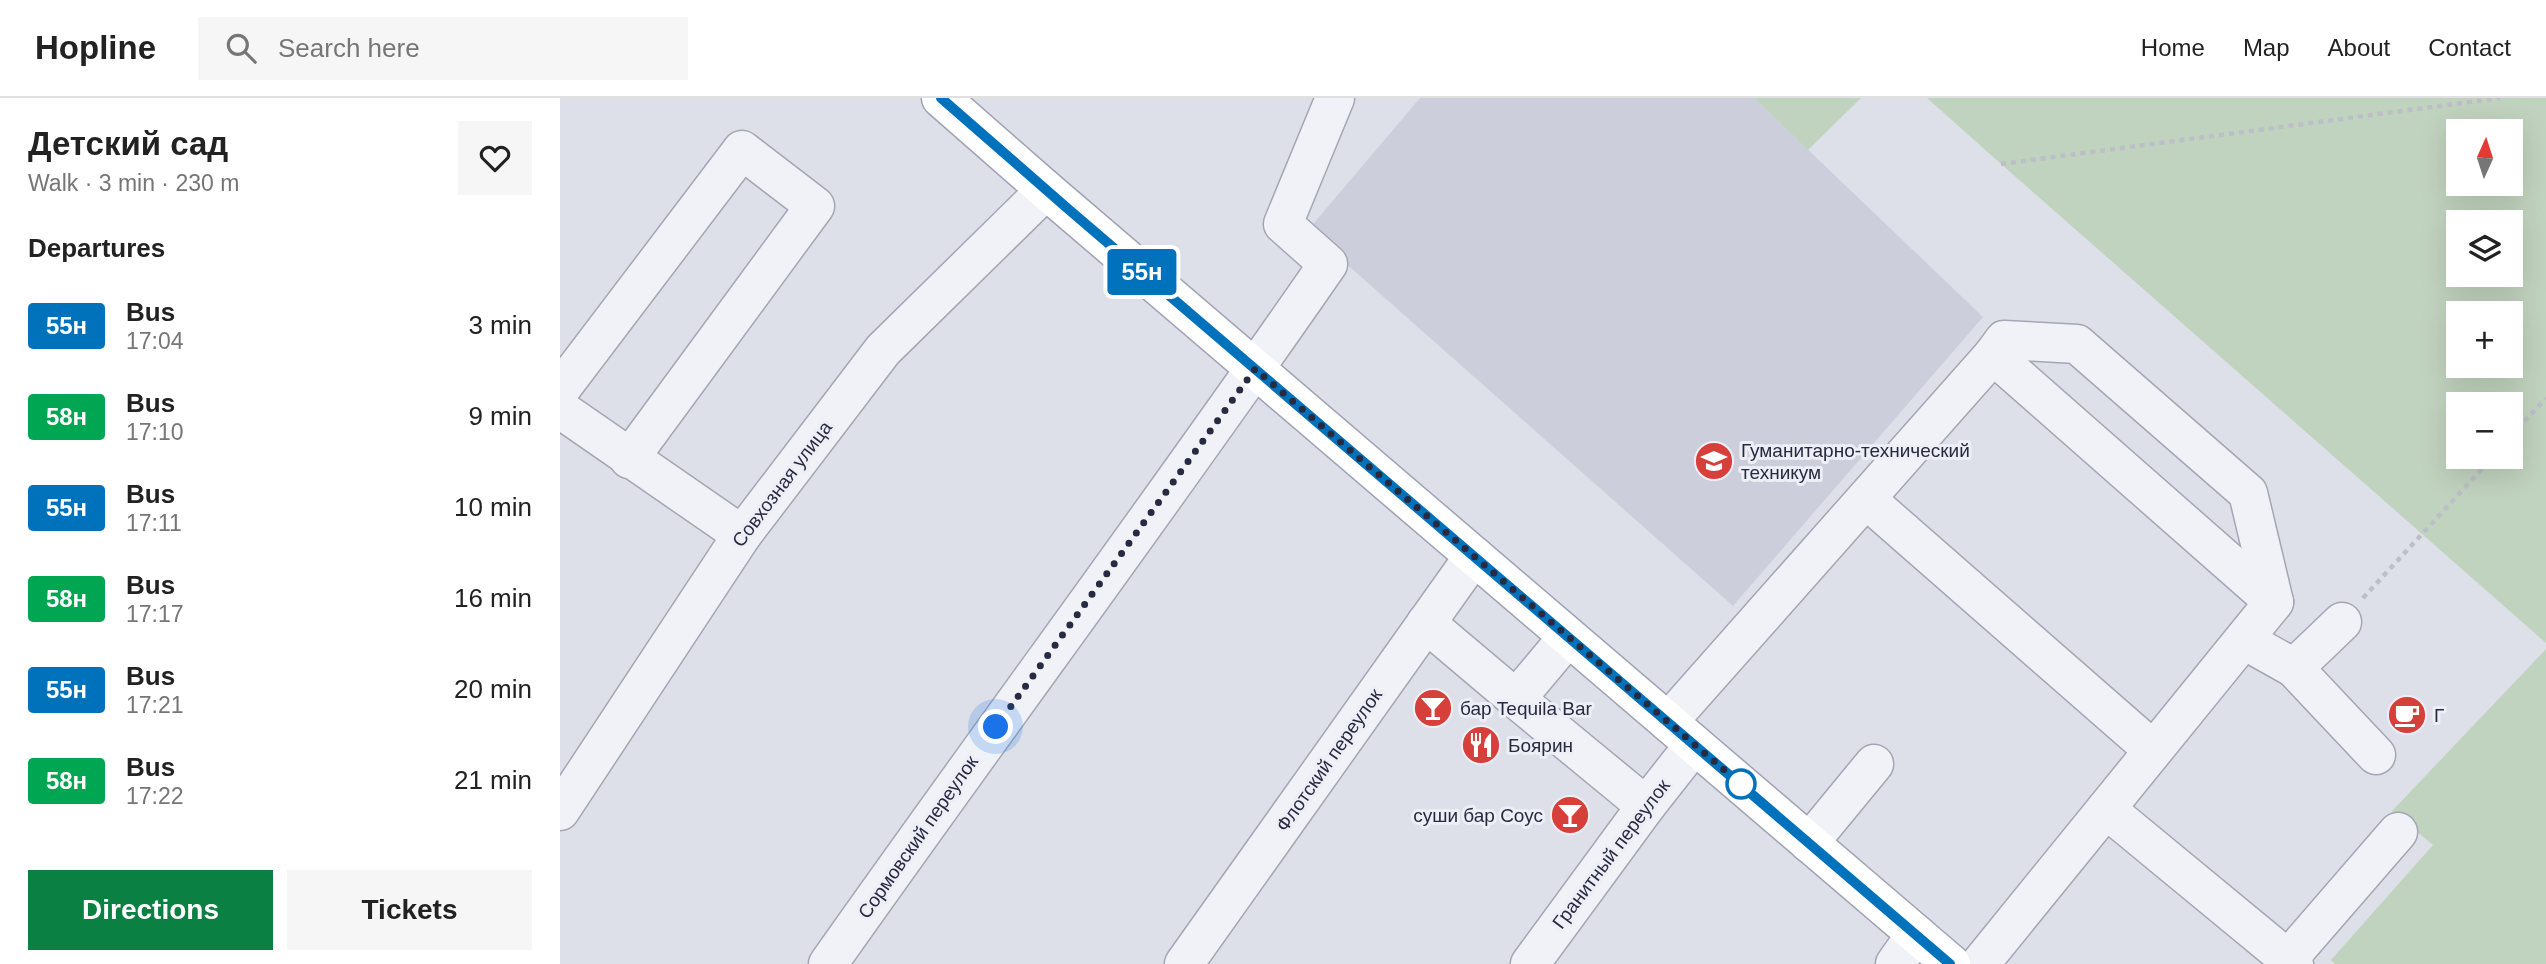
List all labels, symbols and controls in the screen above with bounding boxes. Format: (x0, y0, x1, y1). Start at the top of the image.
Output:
search box (198, 17, 688, 80)
text: Hopline (35, 29, 156, 66)
icon: search (222, 29, 260, 67)
text: Search here (278, 33, 420, 63)
text: Home (2141, 34, 2205, 61)
text: Map (2243, 34, 2290, 61)
text: About (2328, 34, 2390, 61)
text: Contact (2428, 34, 2511, 61)
north arrow (2446, 119, 2524, 196)
map controls (2446, 119, 2523, 469)
button: heart (458, 121, 532, 195)
text: Детский сад (28, 125, 228, 162)
text: Walk · 3 min · 230 m (28, 170, 239, 196)
button: layers (2446, 210, 2523, 287)
text: Departures (28, 233, 165, 263)
line badge: 55н (1102, 249, 1182, 295)
text: 55н (1121, 258, 1163, 285)
text: Bus (126, 297, 175, 327)
button: + (2446, 301, 2523, 378)
text: 3 min (468, 310, 532, 340)
text: 55н (46, 312, 87, 339)
text: 17:04 (126, 328, 184, 354)
text: Bus (126, 388, 175, 418)
button: − (2446, 392, 2523, 469)
text: 9 min (468, 401, 532, 431)
text: 58н (46, 403, 87, 430)
street label: Совхозная улица (728, 417, 836, 551)
text: 17:10 (126, 419, 184, 445)
school or university icon: Гуманитарно-технический техникум (1693, 440, 1735, 482)
place label: Гуманитарно-технический техникум (1741, 440, 1970, 483)
text: Bus (126, 479, 175, 509)
text: 10 min (454, 492, 532, 522)
text: 55н (46, 494, 87, 521)
text: 17:11 (126, 510, 182, 536)
text: Bus (126, 570, 175, 600)
text: 16 min (454, 583, 532, 613)
text: 58н (46, 585, 87, 612)
text: 17:17 (126, 601, 184, 627)
text: Bus (126, 661, 175, 691)
text: 20 min (454, 674, 532, 704)
text: 55н (46, 676, 87, 703)
street label: Флотский переулок (1272, 684, 1386, 835)
bar icon: бар Tequila Bar (1412, 687, 1454, 729)
text: 17:21 (126, 692, 184, 718)
cafe icon: Г (2386, 694, 2428, 736)
place label: бар Tequila Bar (1460, 698, 1593, 719)
place label: Г (2434, 705, 2444, 726)
your location (978, 709, 1013, 744)
restaurant icon: Боярин (1460, 724, 1502, 766)
place label: Боярин (1508, 735, 1573, 756)
street label: Сормовский переулок (854, 751, 983, 922)
text: Bus (126, 752, 175, 782)
text: 21 min (454, 765, 532, 795)
text: 58н (46, 767, 87, 794)
unlabelled marker (1726, 769, 1756, 799)
street label: Гранитный переулок (1548, 775, 1674, 933)
text: 17:22 (126, 783, 184, 809)
bar icon: суши бар Соус (1549, 794, 1591, 836)
place label: суши бар Соус (1413, 805, 1543, 826)
button: Directions (28, 870, 273, 950)
button: Tickets (287, 870, 532, 950)

